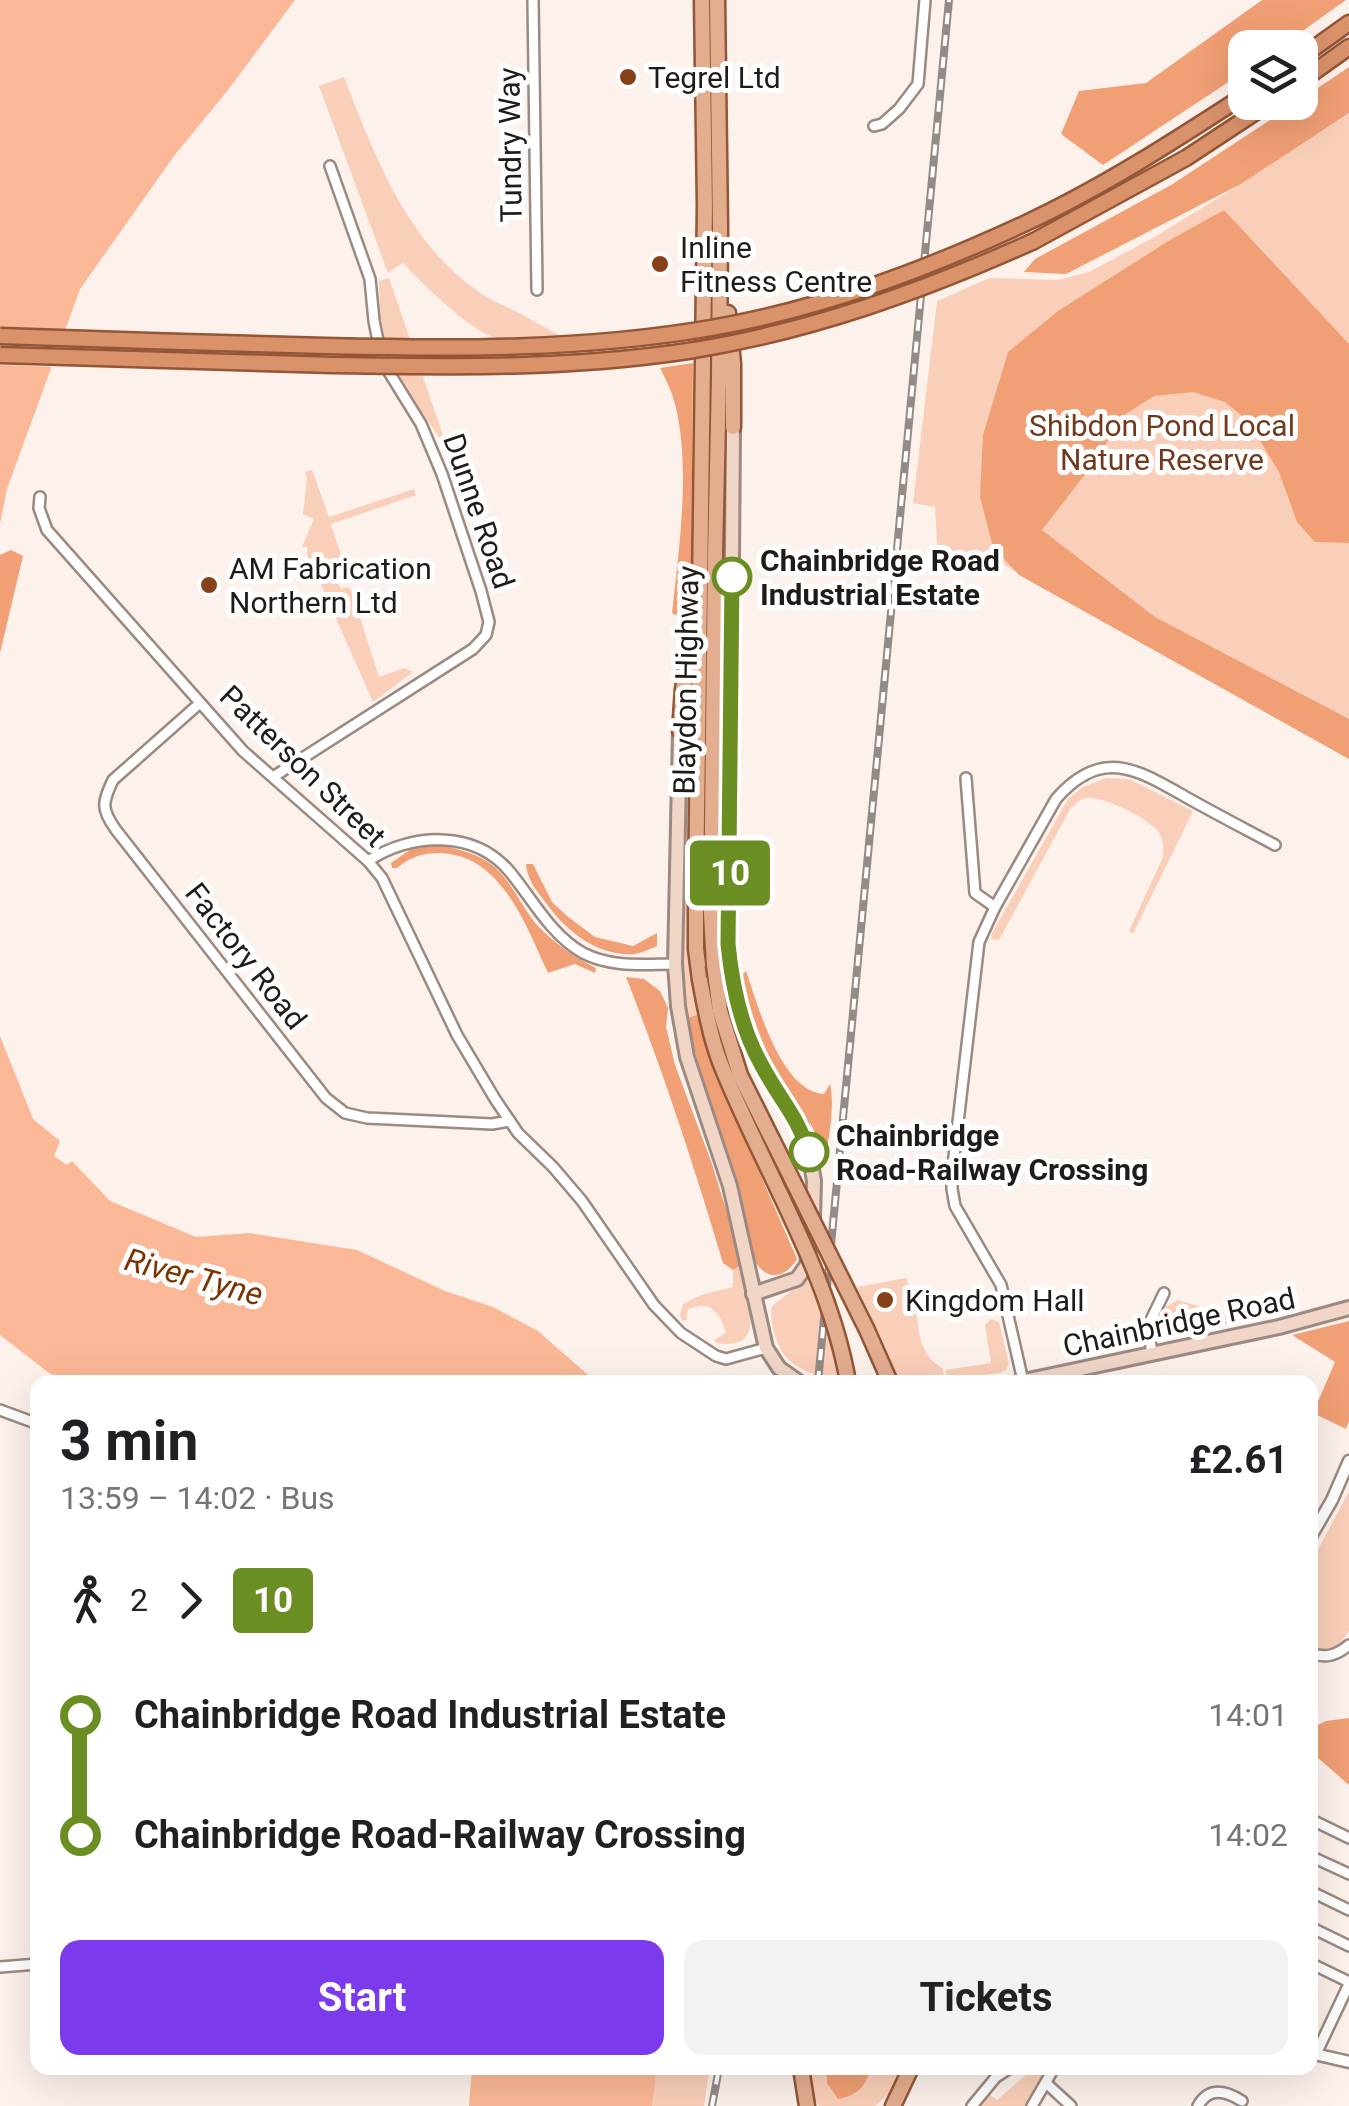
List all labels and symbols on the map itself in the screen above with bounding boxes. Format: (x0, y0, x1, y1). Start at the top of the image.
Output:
place label: Tegrel Ltd (648, 60, 781, 95)
marker: Tegrel Ltd (617, 66, 639, 88)
street label: Tundry Way (491, 67, 529, 223)
place label: Inline Fitness Centre (680, 230, 872, 299)
marker: Inline Fitness Centre (649, 253, 671, 275)
park label: Shibdon Pond Local Nature Reserve (1029, 408, 1295, 477)
street label: Dunne Road (436, 429, 522, 593)
place label: Chainbridge Road Industrial Estate (760, 543, 1000, 612)
place label: AM Fabrication Northern Ltd (229, 551, 432, 620)
marker: Chainbridge Road Industrial Estate (713, 558, 751, 596)
street label: Blaydon Highway (667, 565, 705, 795)
marker: AM Fabrication Northern Ltd (198, 574, 220, 596)
street label: Patterson Street (213, 678, 393, 854)
line badge: 10 (685, 840, 775, 906)
street label: Factory Road (178, 876, 314, 1036)
place label: Chainbridge Road-Railway Crossing (836, 1118, 1148, 1187)
marker: Chainbridge Road-Railway Crossing (790, 1133, 828, 1171)
water label: River Tyne (121, 1240, 267, 1314)
street label: Chainbridge Road (1060, 1280, 1298, 1364)
place label: Kingdom Hall (905, 1283, 1085, 1318)
marker: Kingdom Hall (874, 1289, 896, 1311)

